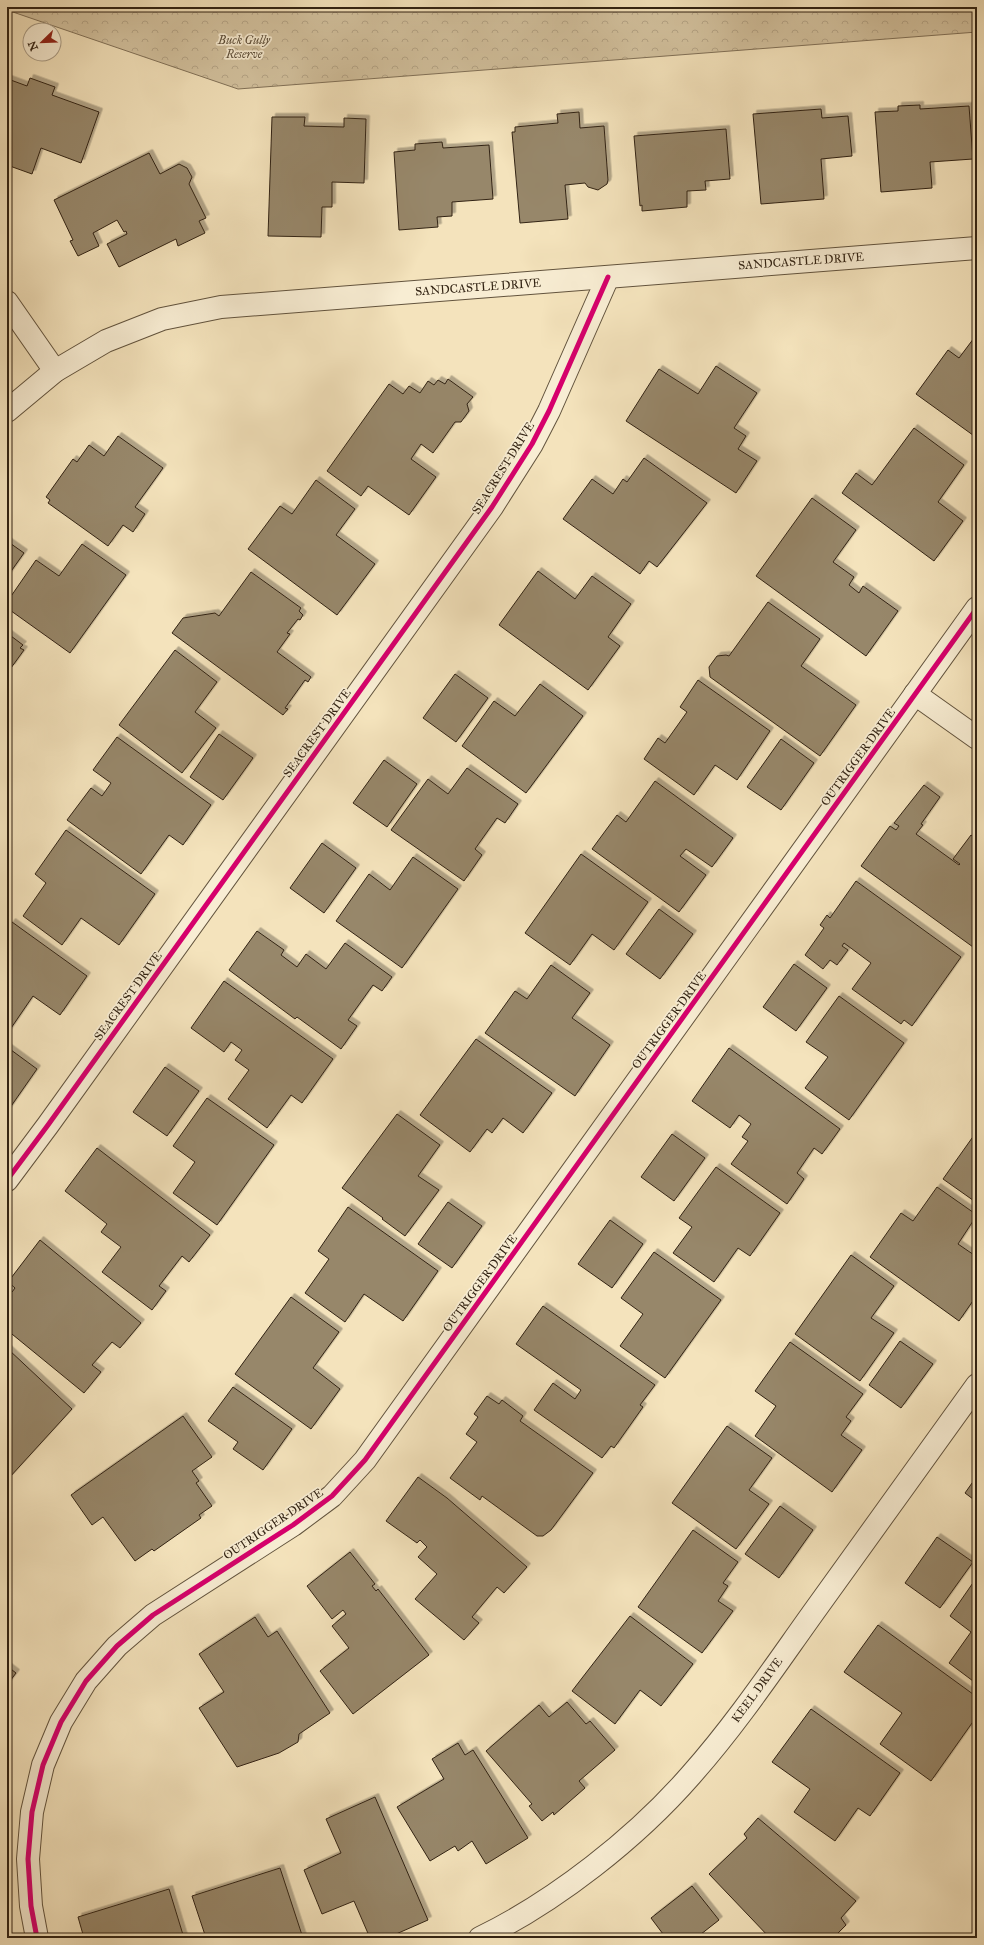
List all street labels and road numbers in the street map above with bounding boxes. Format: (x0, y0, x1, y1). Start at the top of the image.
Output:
street label: SANDCASTLE DRIVE (738, 250, 865, 272)
street label: SANDCASTLE DRIVE (415, 276, 542, 298)
street label: SEACREST DRIVE (469, 419, 537, 517)
street label: SEACREST DRIVE (280, 686, 354, 780)
street label: OUTRIGGER DRIVE (818, 705, 898, 809)
street label: SEACREST DRIVE (91, 949, 165, 1043)
street label: OUTRIGGER DRIVE (629, 968, 709, 1072)
street label: OUTRIGGER DRIVE (440, 1231, 520, 1335)
street label: OUTRIGGER DRIVE (221, 1485, 326, 1563)
street label: KEEL DRIVE (729, 1654, 786, 1725)

